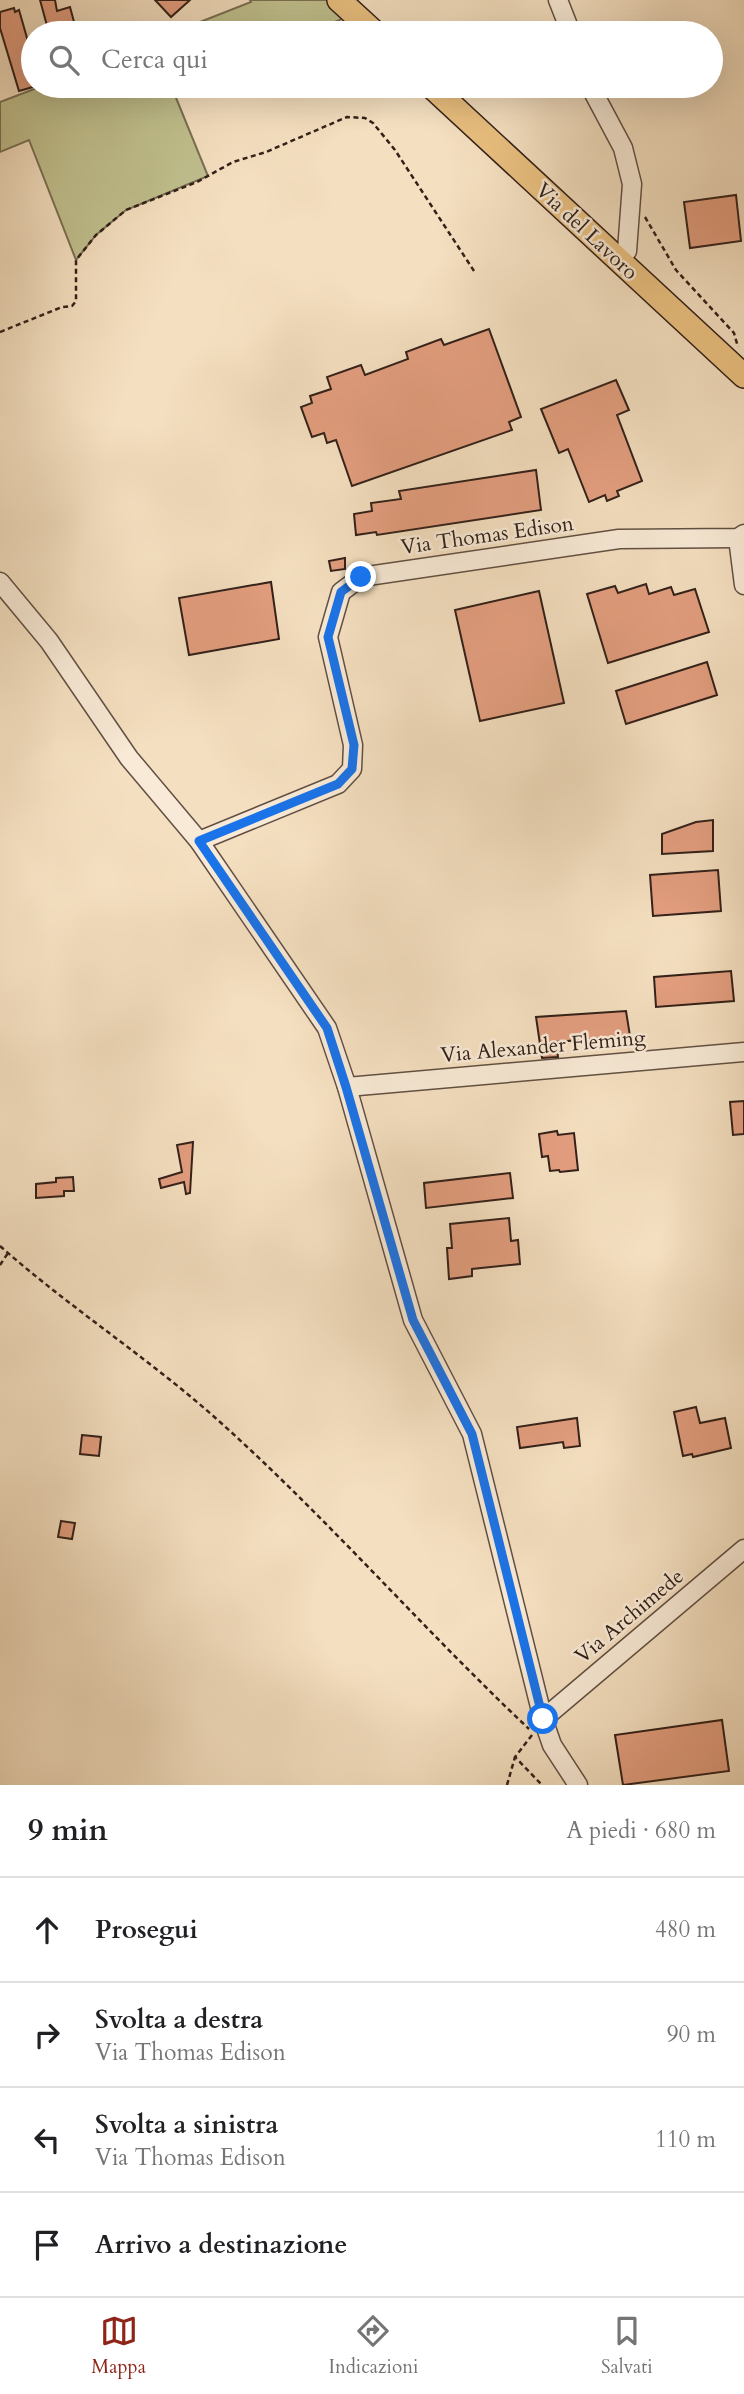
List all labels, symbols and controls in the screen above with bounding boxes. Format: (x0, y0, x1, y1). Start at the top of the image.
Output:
search box (21, 21, 723, 98)
icon: search (45, 41, 83, 79)
text: Cerca qui (101, 42, 208, 77)
street label: Via del Lavoro (529, 176, 644, 286)
street label: Via Thomas Edison (399, 509, 575, 562)
route end (345, 561, 376, 592)
street label: Via Alexander Fleming (439, 1023, 647, 1070)
street label: Via Archimede (569, 1562, 690, 1670)
route start (527, 1703, 558, 1734)
text: 9 min (28, 1810, 108, 1851)
text: A piedi · 680 m (566, 1815, 716, 1846)
icon: ahead (28, 1911, 66, 1949)
text: Prosegui (95, 1912, 198, 1947)
text: 480 m (655, 1914, 716, 1945)
text: Svolta a destra (95, 2002, 263, 2037)
icon: right (28, 2016, 66, 2054)
text: 90 m (667, 2019, 716, 2050)
text: Via Thomas Edison (95, 2037, 286, 2068)
text: Svolta a sinistra (95, 2107, 278, 2142)
icon: left (28, 2121, 66, 2159)
text: 110 m (655, 2124, 716, 2155)
text: Via Thomas Edison (95, 2142, 286, 2173)
icon: arrive (28, 2226, 66, 2264)
text: Arrivo a destinazione (95, 2227, 347, 2262)
tab: Mappa (91, 2312, 146, 2380)
tab: Indicazioni (328, 2312, 418, 2380)
tab: Salvati (601, 2312, 653, 2380)

